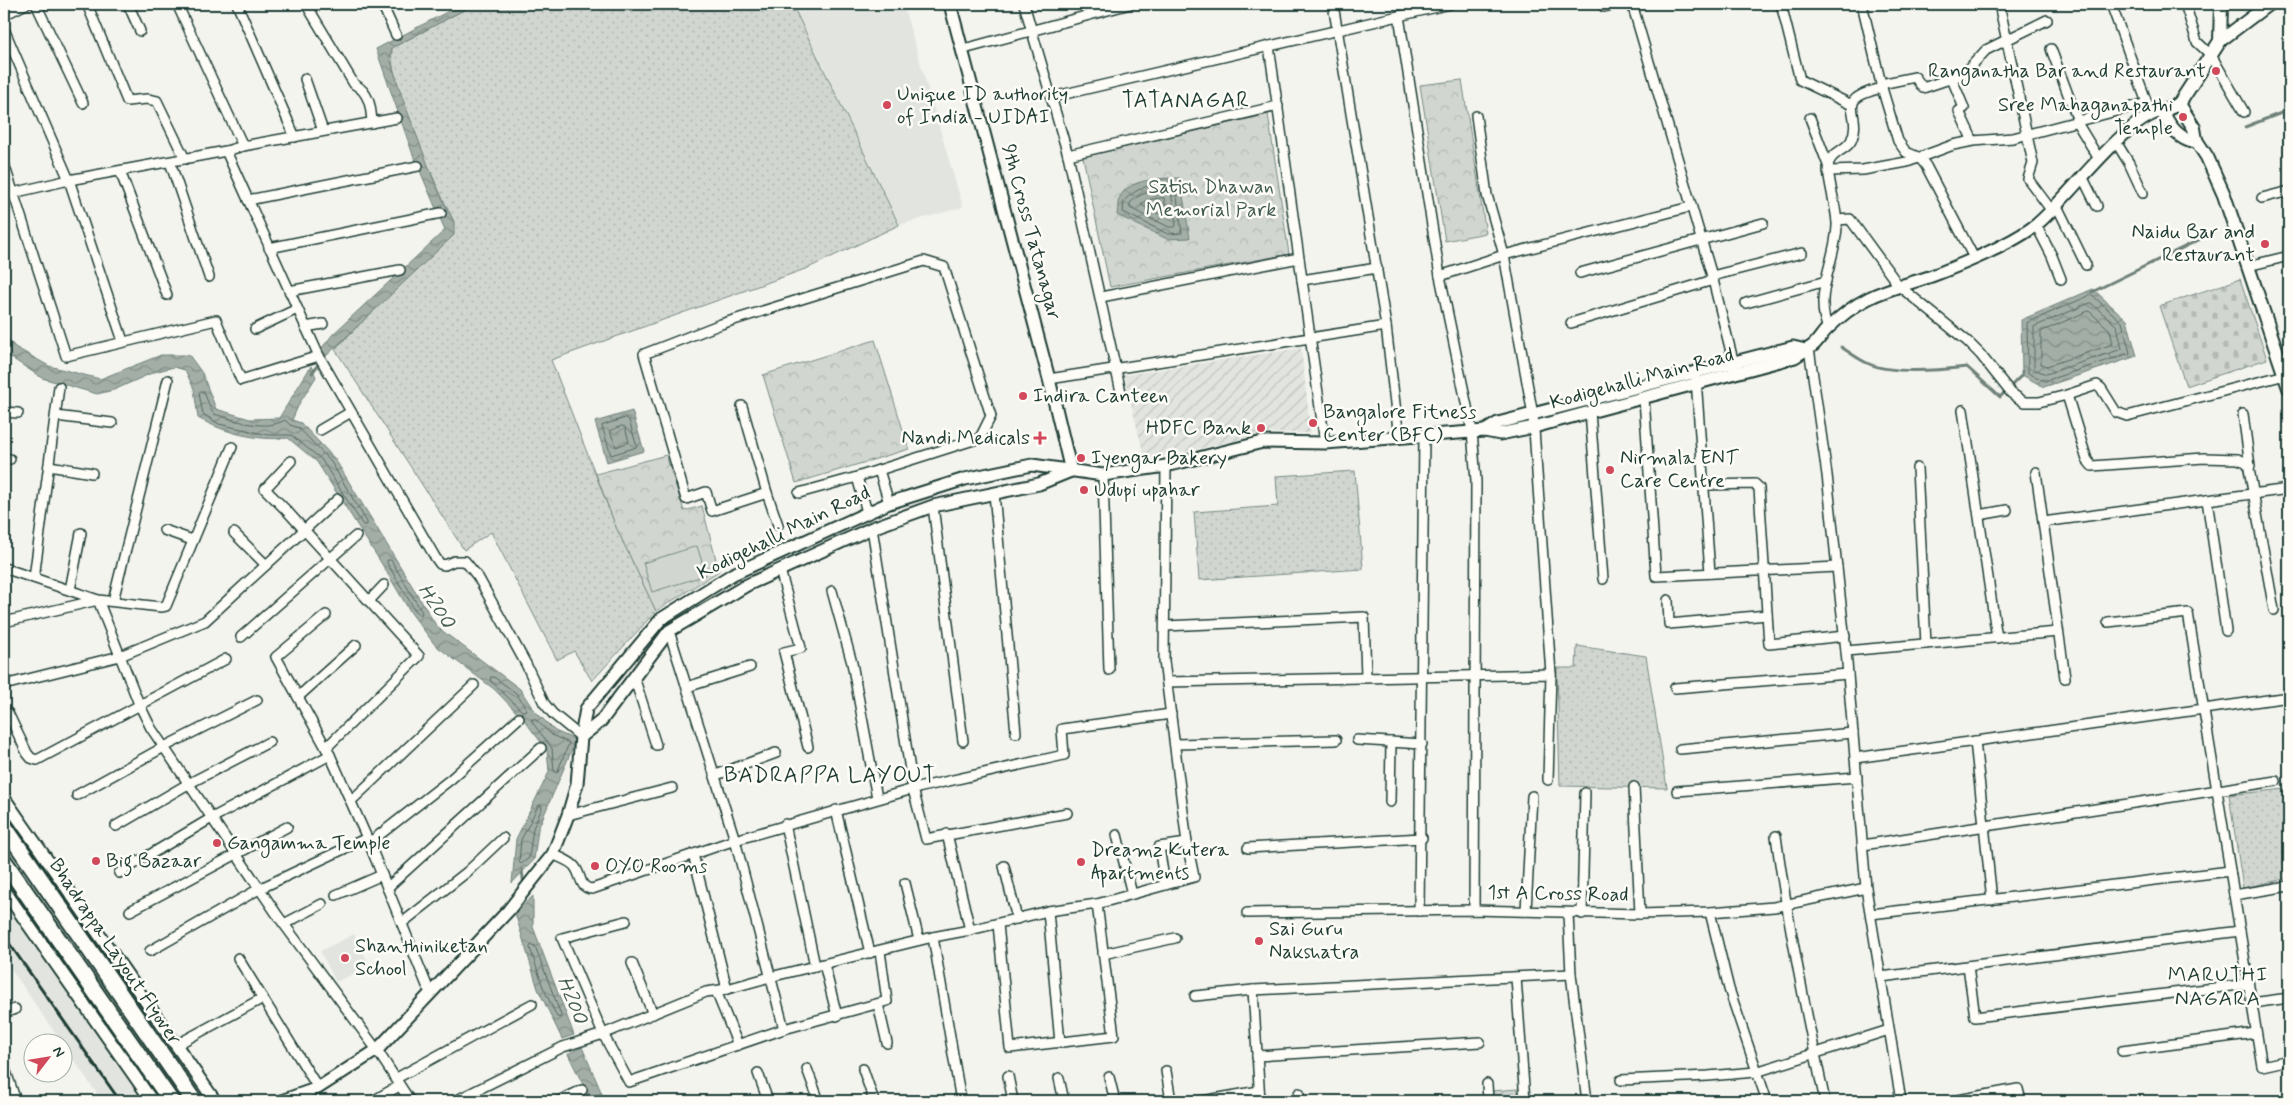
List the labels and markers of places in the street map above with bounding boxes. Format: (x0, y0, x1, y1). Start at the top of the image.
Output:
place label: Ranganatha Bar and Restaurant (1928, 58, 2206, 86)
marker: Ranganatha Bar and Restaurant (2210, 65, 2222, 77)
place label: Unique ID authority of India - UIDAI (897, 81, 1068, 131)
place label: Sree Mahaganapathi Temple (1998, 92, 2173, 142)
marker: Unique ID authority of India - UIDAI (881, 99, 893, 111)
marker: Sree Mahaganapathi Temple (2177, 111, 2189, 123)
place label: Naidu Bar and Restaurant (2131, 219, 2255, 269)
marker: Naidu Bar and Restaurant (2259, 238, 2271, 250)
place label: Indira Canteen (1033, 383, 1168, 410)
marker: Indira Canteen (1017, 390, 1029, 402)
place label: Bangalore Fitness Center (BFC) (1323, 399, 1477, 449)
place label: HDFC Bank (1146, 415, 1251, 442)
marker: Bangalore Fitness Center (BFC) (1307, 417, 1319, 429)
marker: HDFC Bank (1255, 422, 1267, 434)
place label: Nandi Medicals (902, 425, 1030, 452)
marker: Nandi Medicals (1034, 432, 1046, 444)
place label: Iyengar Bakery (1091, 445, 1227, 473)
place label: Nirmala ENT Care Centre (1620, 445, 1740, 495)
marker: Iyengar Bakery (1075, 452, 1087, 464)
marker: Nirmala ENT Care Centre (1604, 464, 1616, 476)
place label: Udupi upahar (1094, 477, 1200, 504)
marker: Udupi upahar (1078, 484, 1090, 496)
place label: Gangamma Temple (227, 830, 390, 858)
marker: Gangamma Temple (211, 837, 223, 849)
place label: Dreamz Kutera Apartments (1091, 837, 1230, 888)
place label: Big Bazaar (106, 848, 202, 877)
place label: OYO Rooms (605, 853, 708, 880)
marker: Big Bazaar (90, 855, 102, 867)
marker: Dreamz Kutera Apartments (1075, 856, 1087, 868)
marker: OYO Rooms (589, 860, 601, 872)
place label: Sai Guru Nakshatra (1269, 916, 1359, 966)
place label: Shanthiniketan School (355, 933, 488, 983)
marker: Sai Guru Nakshatra (1253, 935, 1265, 947)
marker: Shanthiniketan School (339, 952, 351, 964)

